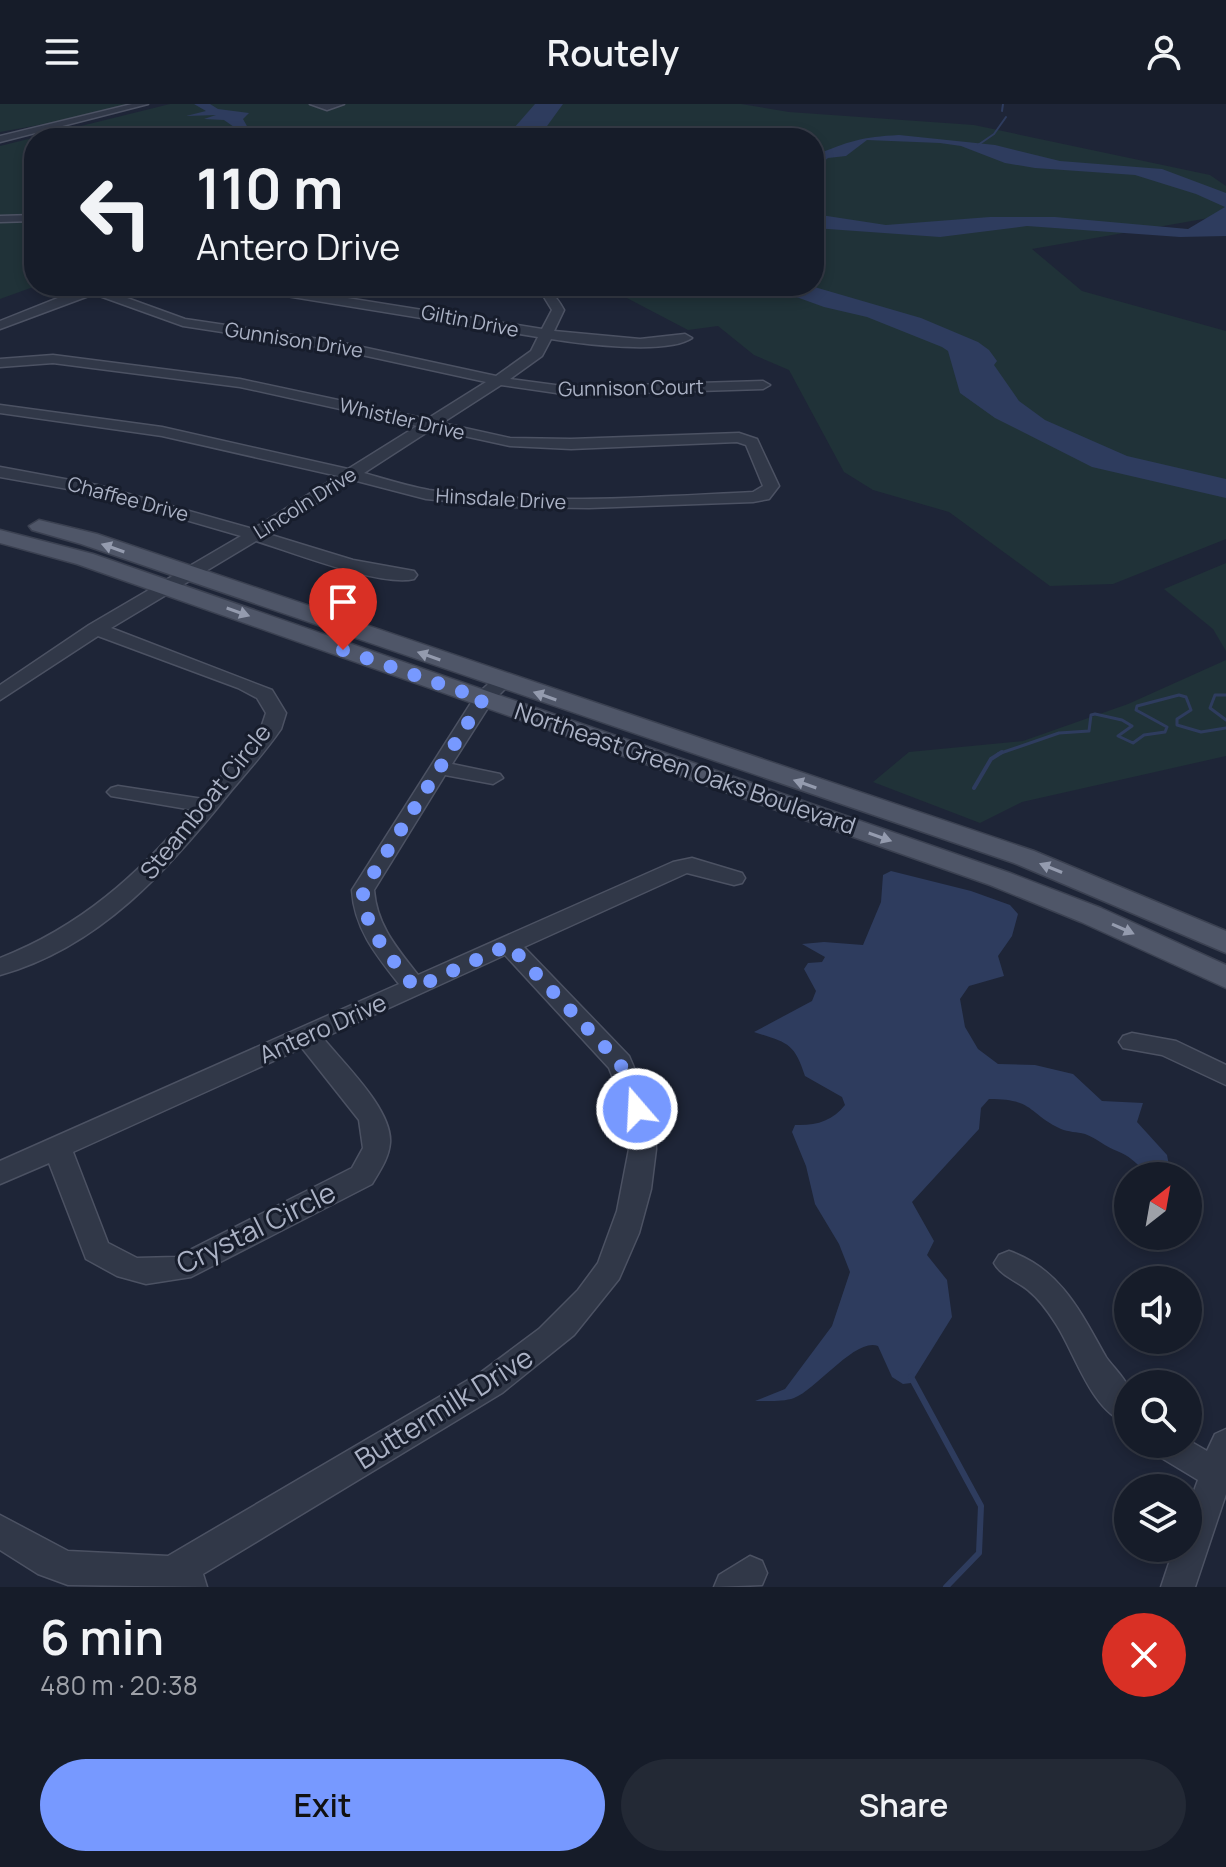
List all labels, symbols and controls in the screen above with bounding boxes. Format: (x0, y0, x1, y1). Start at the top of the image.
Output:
text: Routely (547, 28, 679, 77)
icon: menu (40, 30, 84, 74)
icon: person (1142, 30, 1186, 74)
text: 110 m (196, 149, 343, 226)
icon: left (64, 160, 168, 264)
text: Antero Drive (196, 222, 400, 271)
street label: Giltin Drive (419, 298, 521, 343)
street label: Gunnison Drive (223, 315, 365, 364)
street label: Gunnison Court (558, 373, 704, 402)
street label: Whistler Drive (337, 391, 468, 446)
street label: Lincoln Drive (248, 460, 361, 545)
street label: Chaffee Drive (65, 469, 192, 528)
street label: Hinsdale Drive (435, 482, 567, 515)
one-way arrow (101, 541, 125, 554)
pin (309, 568, 377, 650)
icon: arrive (321, 580, 365, 624)
one-way arrow (226, 607, 250, 619)
one-way arrow (417, 650, 441, 662)
one-way arrow (533, 689, 557, 701)
street label: Northeast Green Oaks Boulevard (510, 694, 861, 842)
street label: Steamboat Circle (132, 716, 278, 886)
one-way arrow (793, 778, 817, 790)
one-way arrow (868, 831, 892, 843)
one-way arrow (1039, 861, 1063, 874)
one-way arrow (1111, 922, 1135, 936)
street label: Antero Drive (253, 985, 391, 1070)
position arrow (595, 1067, 679, 1151)
north arrow (1114, 1162, 1202, 1250)
map controls (1114, 1162, 1202, 1562)
street label: Crystal Circle (170, 1172, 341, 1282)
button: sound (1114, 1266, 1202, 1354)
street label: Buttermilk Drive (347, 1337, 540, 1477)
button: search (1114, 1370, 1202, 1458)
button: layers (1114, 1474, 1202, 1562)
text: 6 min (40, 1604, 164, 1669)
button: close (1102, 1613, 1186, 1697)
text: 480 m · 20:38 (40, 1667, 198, 1703)
button: Exit (40, 1759, 605, 1851)
button: Share (621, 1759, 1186, 1851)

